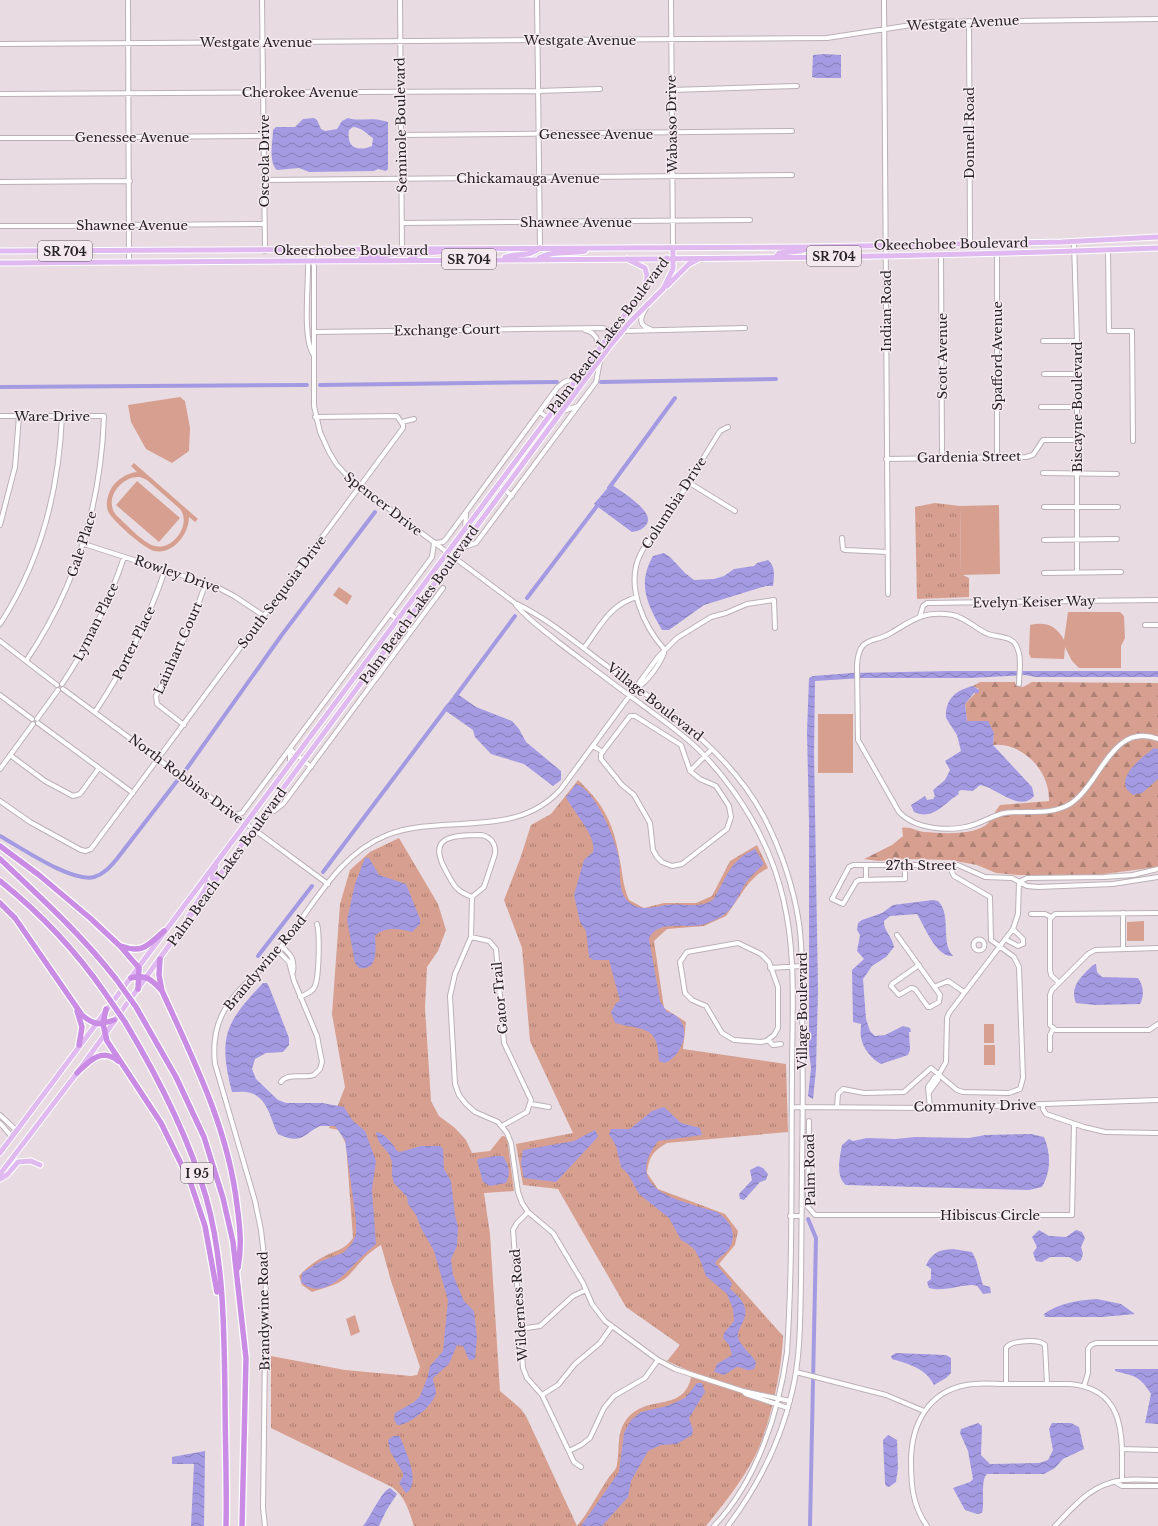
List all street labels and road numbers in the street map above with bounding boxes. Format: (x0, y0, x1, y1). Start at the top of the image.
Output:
street label: Westgate Avenue (905, 12, 1020, 34)
street label: Westgate Avenue (523, 32, 636, 49)
street label: Westgate Avenue (199, 34, 312, 51)
street label: Seminole Boulevard (391, 57, 411, 193)
street label: Wabasso Drive (663, 75, 681, 174)
street label: Cherokee Avenue (242, 84, 358, 101)
street label: Donnell Road (961, 87, 978, 179)
street label: Osceola Drive (256, 114, 273, 208)
street label: Genessee Avenue (539, 126, 653, 143)
street label: Genessee Avenue (75, 129, 189, 146)
street label: Chickamauga Avenue (456, 170, 600, 187)
street label: Shawnee Avenue (520, 214, 632, 231)
street label: Shawnee Avenue (76, 217, 188, 234)
street label: Okeechobee Boulevard (874, 234, 1029, 254)
road number: SR 704 (38, 241, 92, 261)
street label: Okeechobee Boulevard (274, 242, 429, 259)
road number: SR 704 (807, 246, 861, 266)
road number: SR 704 (442, 249, 496, 269)
street label: Palm Beach Lakes Boulevard (543, 254, 673, 418)
street label: Indian Road (878, 270, 895, 352)
street label: Spafford Avenue (989, 301, 1006, 411)
street label: Scott Avenue (934, 313, 951, 399)
street label: Exchange Court (393, 321, 501, 339)
street label: Biscayne Boulevard (1069, 341, 1086, 473)
street label: Ware Drive (13, 408, 90, 425)
street label: Gardenia Street (917, 448, 1021, 466)
street label: Columbia Drive (638, 454, 710, 552)
street label: Spencer Drive (340, 468, 426, 540)
street label: Gale Place (63, 509, 101, 579)
street label: Palm Beach Lakes Boulevard (356, 522, 482, 688)
street label: South Sequoia Drive (234, 532, 330, 652)
street label: Rowley Drive (132, 551, 222, 597)
street label: Lyman Place (70, 580, 122, 664)
street label: Evelyn Keiser Way (972, 592, 1096, 612)
street label: Lainhart Court (150, 599, 206, 697)
street label: Porter Place (109, 603, 159, 683)
street label: Village Boulevard (603, 658, 707, 745)
street label: North Robbins Drive (125, 730, 247, 828)
street label: Palm Beach Lakes Boulevard (164, 784, 290, 950)
street label: 27th Street (885, 857, 957, 874)
street label: Brandywine Road (220, 912, 310, 1014)
street label: Village Boulevard (794, 952, 811, 1071)
street label: Gator Trail (488, 961, 512, 1035)
street label: Community Drive (914, 1096, 1036, 1116)
street label: Palm Road (801, 1133, 819, 1206)
road number: I 95 (181, 1163, 213, 1183)
street label: Hibiscus Circle (940, 1207, 1040, 1224)
street label: Wilderness Road (507, 1248, 531, 1363)
street label: Brandywine Road (254, 1251, 274, 1371)

